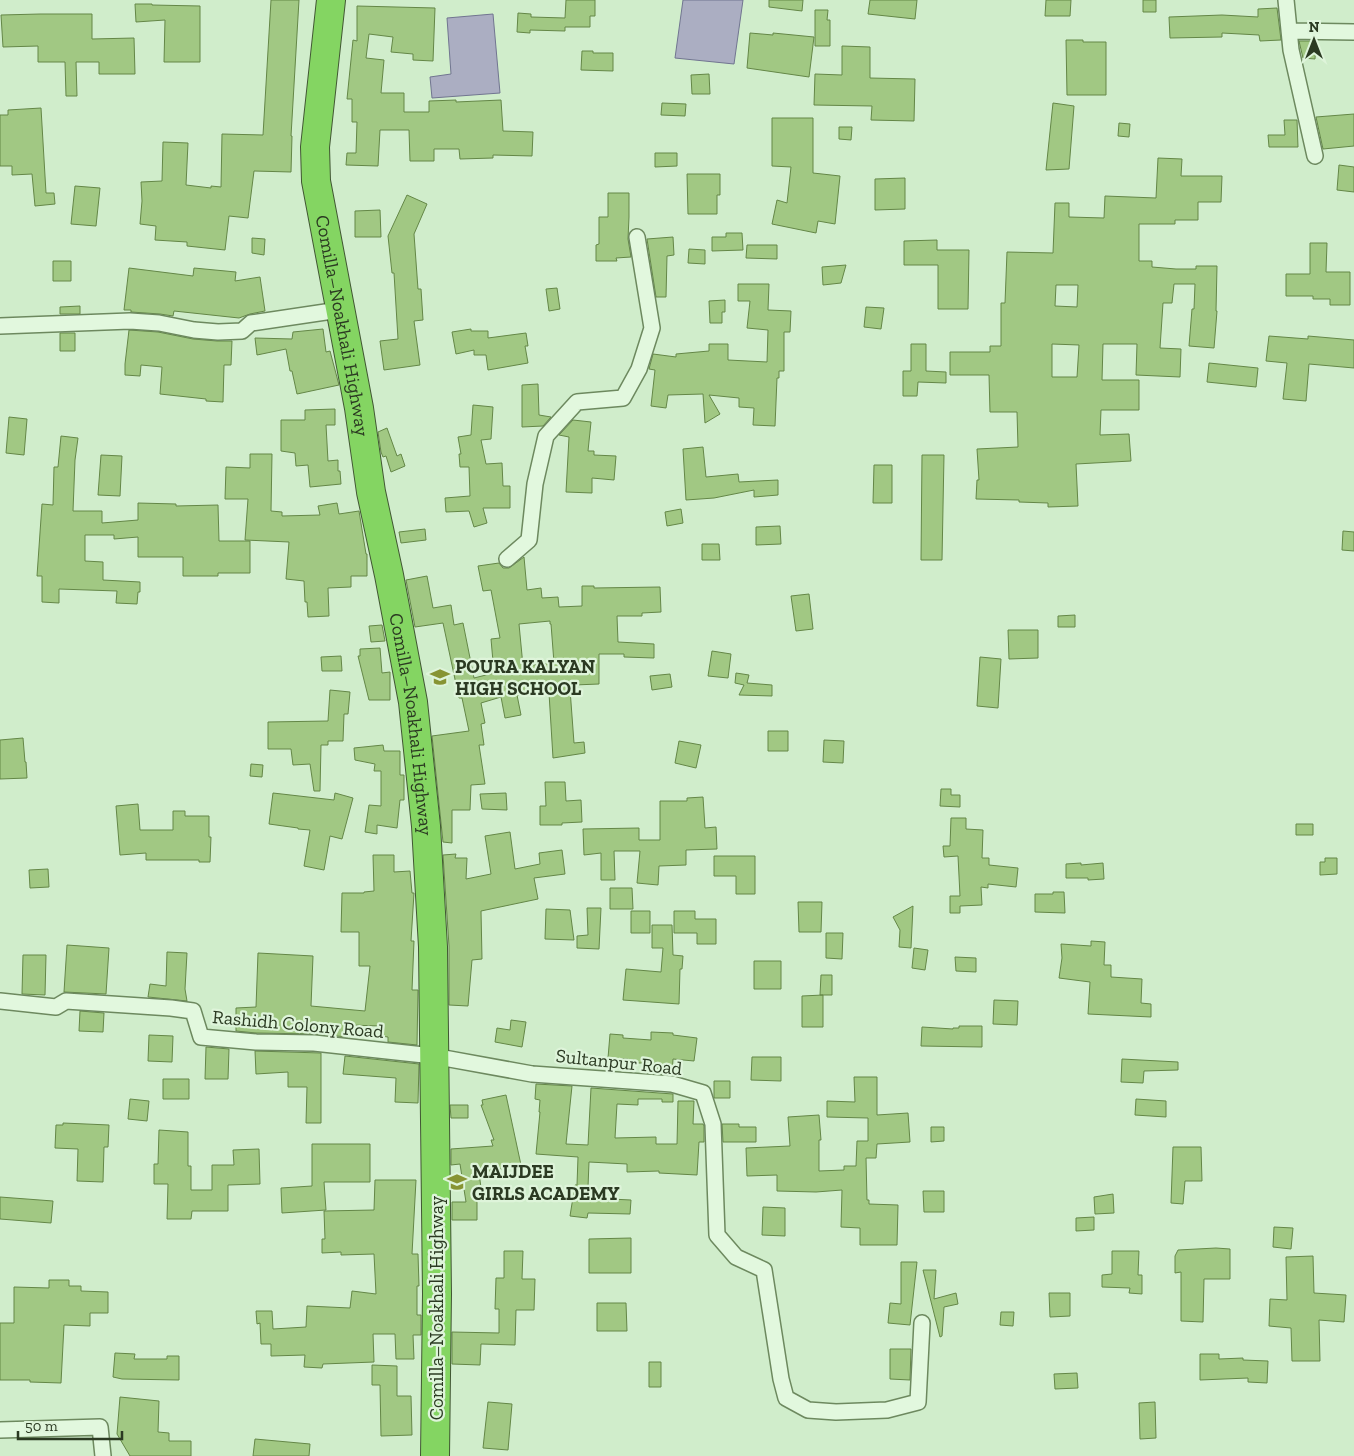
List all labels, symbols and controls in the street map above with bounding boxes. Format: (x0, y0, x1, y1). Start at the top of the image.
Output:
north arrow (1289, 15, 1339, 65)
text: N (1309, 19, 1320, 36)
street label: Comilla–Noakhali Highway (311, 213, 374, 438)
street label: Comilla–Noakhali Highway (385, 611, 438, 837)
place label: POURA KALYAN HIGH SCHOOL (455, 655, 595, 700)
school or university icon: POURA KALYAN HIGH SCHOOL (429, 666, 451, 688)
street label: Rashidh Colony Road (211, 1005, 385, 1043)
street label: Sultanpur Road (555, 1044, 684, 1080)
place label: MAIJDEE GIRLS ACADEMY (472, 1160, 620, 1205)
school or university icon: MAIJDEE GIRLS ACADEMY (446, 1171, 468, 1193)
street label: Comilla–Noakhali Highway (425, 1195, 448, 1420)
scale bar (18, 1408, 121, 1440)
text: 50 m (25, 1417, 58, 1435)

